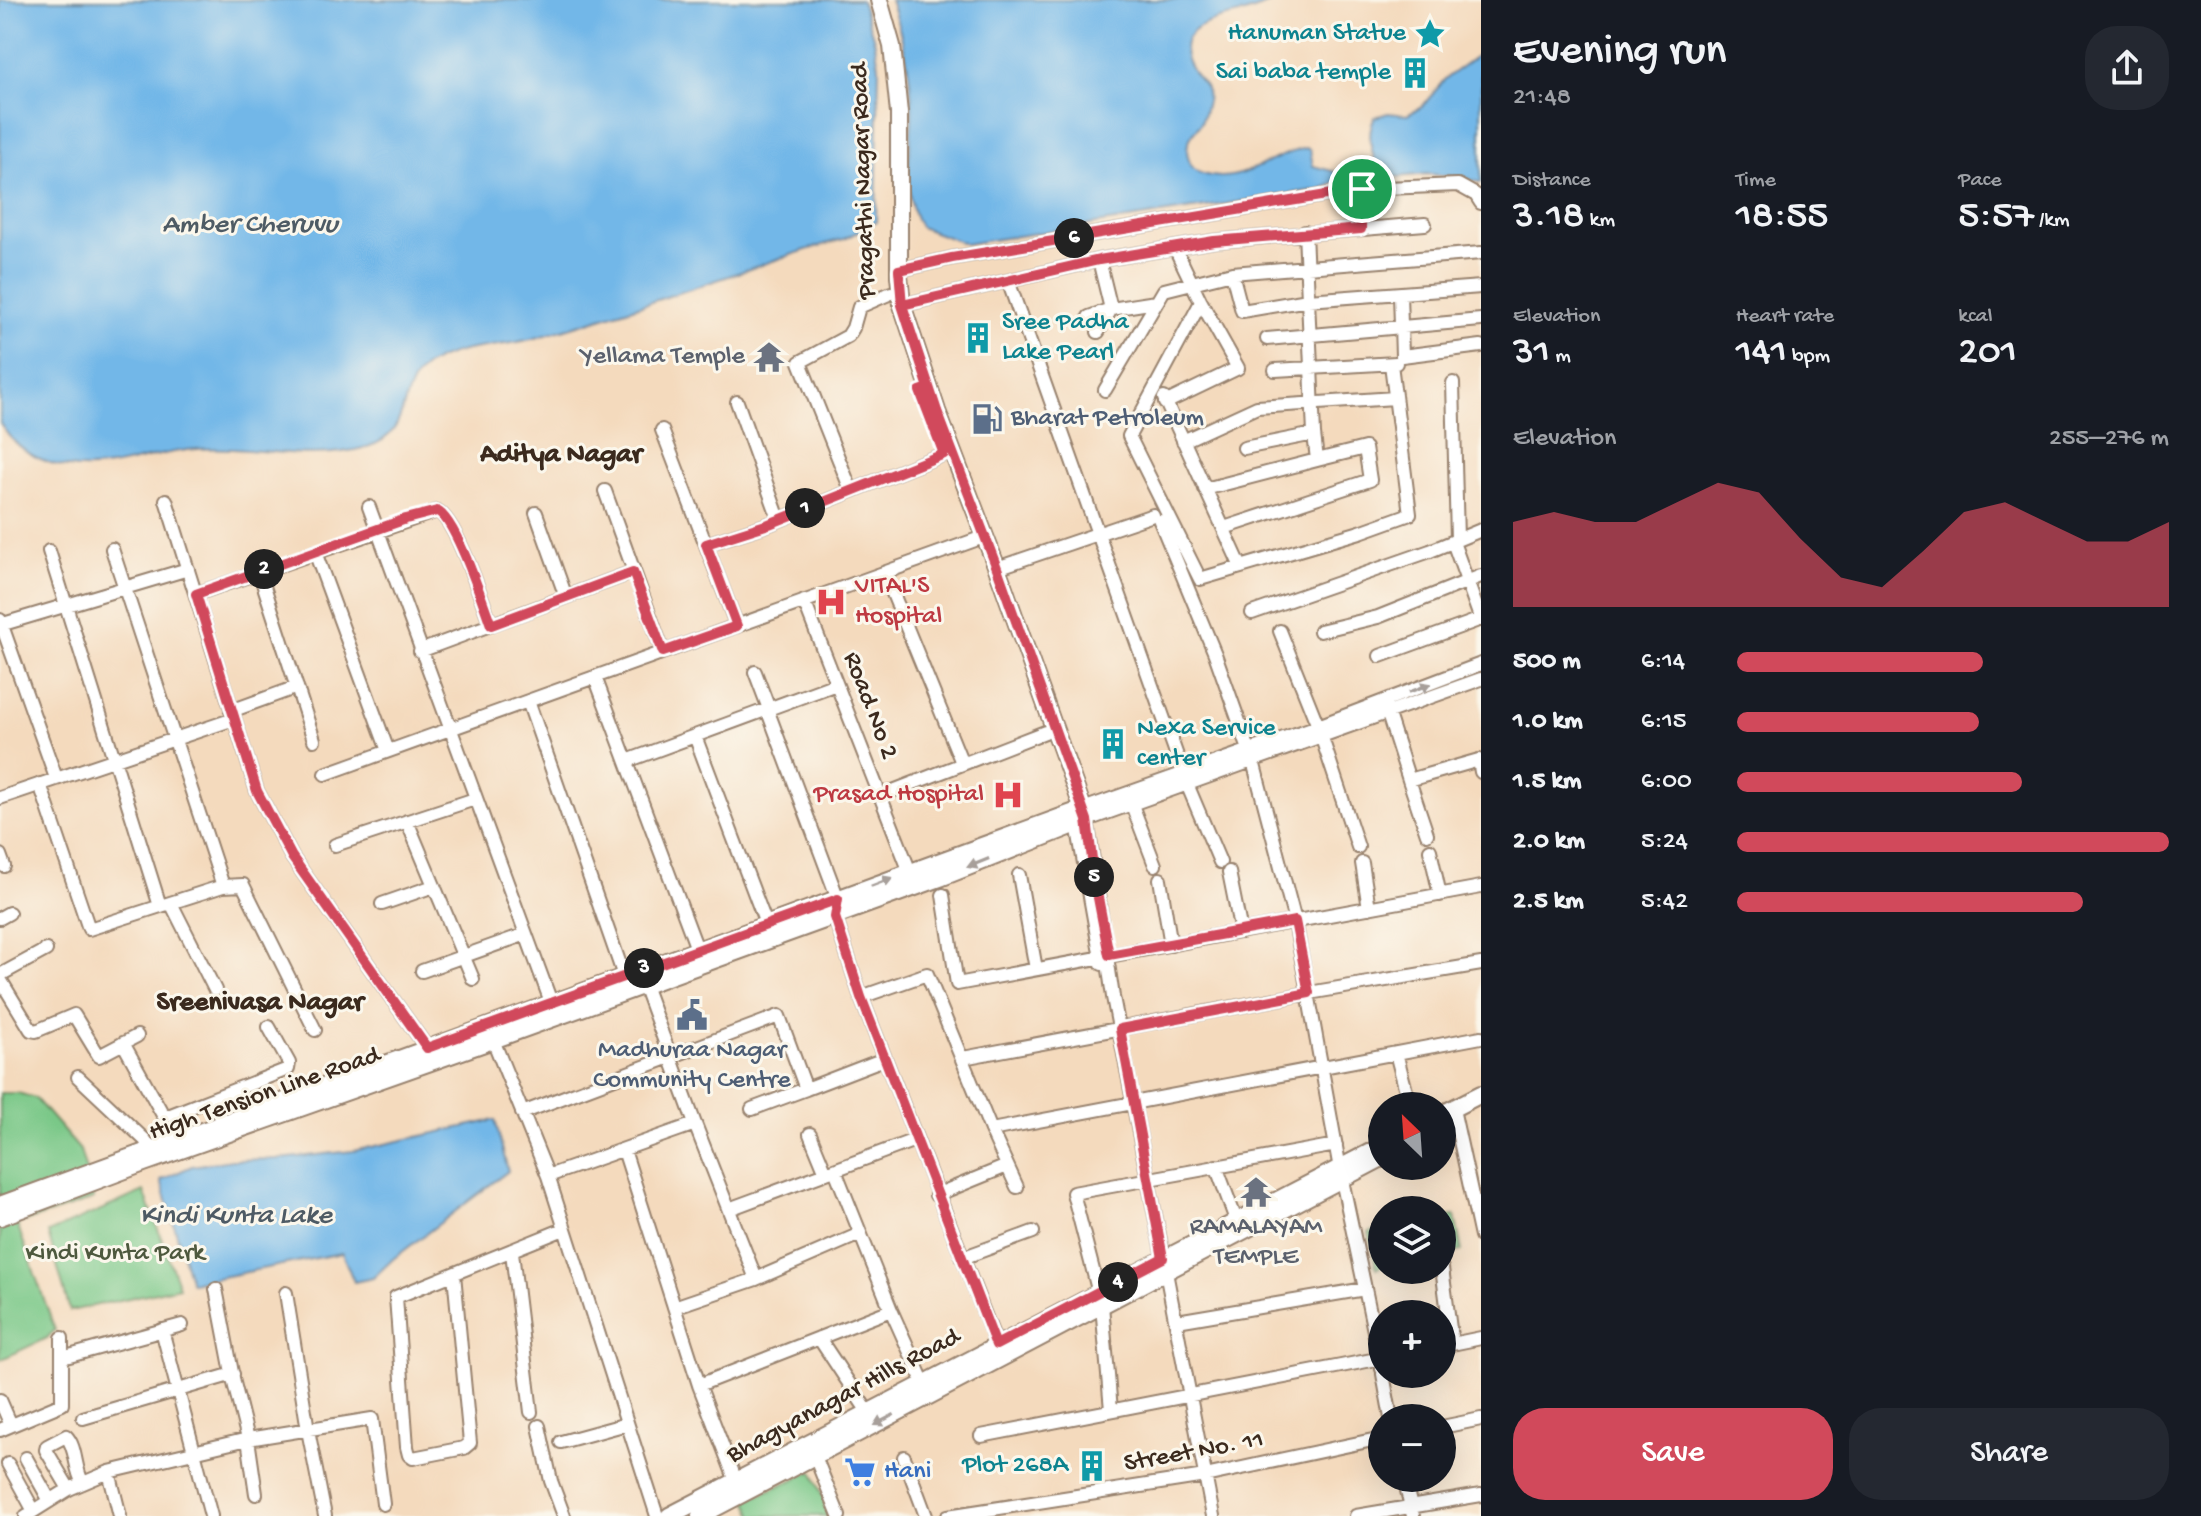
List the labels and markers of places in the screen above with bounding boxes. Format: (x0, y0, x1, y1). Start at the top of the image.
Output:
place icon: Hanuman Statue (1413, 17, 1447, 51)
place label: Hanuman Statue (1227, 19, 1407, 50)
building icon: Sai baba temple (1398, 56, 1432, 90)
place label: Sai baba temple (1216, 58, 1392, 89)
pin (1328, 155, 1396, 223)
pin: 6 (1054, 218, 1094, 258)
place label: Sree Padha Lake Pearl (1002, 308, 1130, 369)
building icon: Sree Padha Lake Pearl (961, 321, 995, 355)
temple icon: Yellama Temple (752, 340, 786, 374)
place label: Yellama Temple (579, 342, 746, 373)
fuel station icon: Bharat Petroleum (970, 402, 1004, 436)
place label: Bharat Petroleum (1010, 404, 1204, 435)
pin: 1 (785, 488, 825, 528)
pin: 2 (244, 549, 284, 589)
place label: VITAL'S Hospital (854, 572, 942, 633)
hospital icon: VITAL'S Hospital (814, 585, 848, 619)
place label: Nexa Service center (1137, 714, 1276, 775)
building icon: Nexa Service center (1096, 727, 1130, 761)
hospital icon: Prasad Hospital (991, 778, 1025, 812)
place label: Prasad Hospital (813, 780, 984, 811)
pin: 5 (1074, 857, 1114, 897)
pin: 3 (624, 948, 664, 988)
public building icon: Madhuraa Nagar Community Centre (675, 998, 709, 1032)
place label: Madhuraa Nagar Community Centre (593, 1036, 791, 1097)
temple icon: RAMALAYAM TEMPLE (1239, 1175, 1273, 1209)
place label: RAMALAYAM TEMPLE (1190, 1213, 1323, 1274)
pin: 4 (1098, 1262, 1138, 1302)
building icon: Plot 268A (1075, 1449, 1109, 1483)
place label: Plot 268A (961, 1451, 1070, 1482)
supermarket icon: Hani (843, 1455, 877, 1489)
place label: Hani (884, 1457, 931, 1488)

